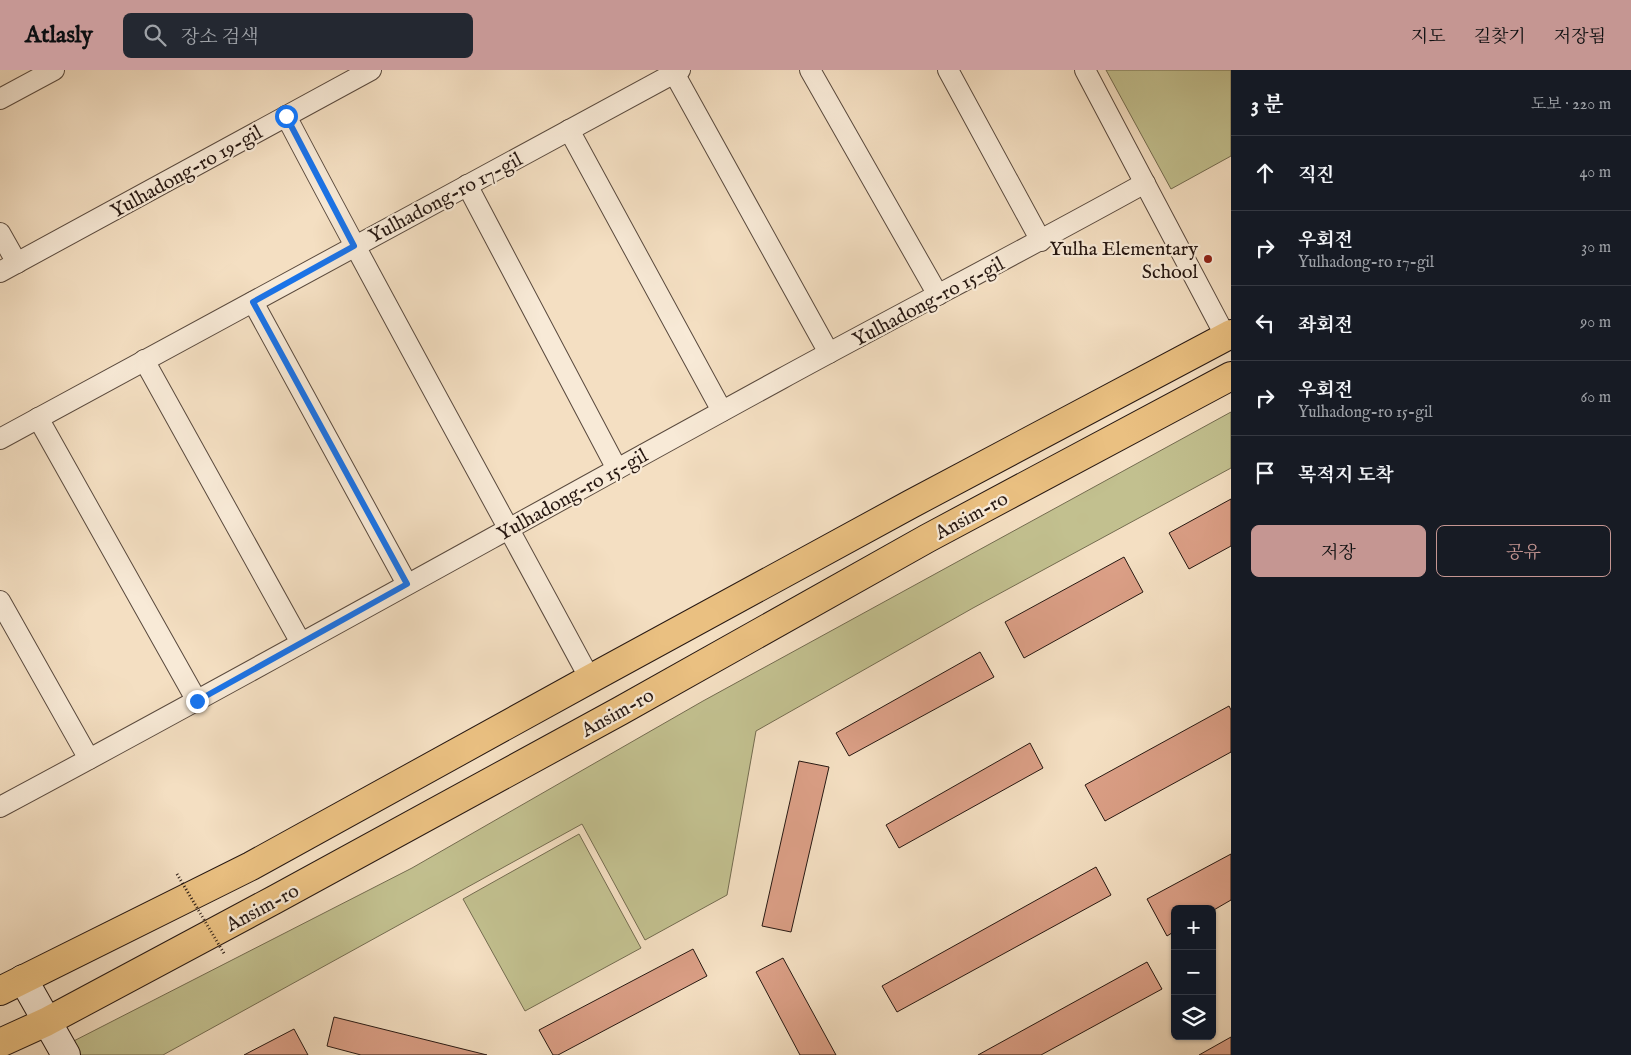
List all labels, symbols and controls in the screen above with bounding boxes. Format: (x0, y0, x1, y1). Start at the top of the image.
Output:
search box (123, 13, 473, 58)
text: Atlasly (25, 20, 93, 51)
icon: search (141, 21, 169, 49)
text: 장소 검색 (181, 26, 259, 50)
text: 지도 (1411, 26, 1446, 49)
text: 길찾기 (1474, 26, 1526, 49)
text: 저장됨 (1554, 26, 1606, 49)
text: 3 분 (1251, 92, 1284, 119)
text: 도보 · 220 m (1531, 95, 1611, 115)
route start (275, 105, 298, 128)
street label: Yulhadong-ro 19-gil (106, 120, 267, 224)
street label: Yulhadong-ro 17-gil (365, 147, 527, 249)
icon: ahead (1251, 159, 1279, 187)
text: 40 m (1579, 163, 1611, 183)
text: 직진 (1298, 164, 1335, 188)
text: 우회전 (1298, 229, 1353, 253)
icon: right (1251, 234, 1279, 262)
place label: Yulha Elementary School (1049, 237, 1199, 285)
text: 30 m (1581, 238, 1611, 258)
street label: Yulhadong-ro 15-gil (849, 252, 1009, 353)
marker: Yulha Elementary School (1202, 253, 1214, 265)
text: Yulhadong-ro 17-gil (1298, 253, 1434, 273)
icon: left (1251, 309, 1279, 337)
text: 90 m (1580, 313, 1611, 333)
text: 좌회전 (1298, 314, 1353, 338)
text: 우회전 (1298, 379, 1353, 403)
icon: right (1251, 384, 1279, 412)
text: 60 m (1581, 388, 1611, 408)
text: Yulhadong-ro 15-gil (1298, 403, 1433, 423)
street label: Yulhadong-ro 15-gil (493, 443, 653, 547)
icon: arrive (1251, 459, 1279, 487)
text: 목적지 도착 (1298, 464, 1394, 488)
street label: Ansim-ro (930, 487, 1013, 546)
button: 저장 (1251, 525, 1426, 577)
button: 공유 (1436, 525, 1611, 577)
street label: Ansim-ro (576, 683, 659, 744)
route end (186, 690, 209, 713)
street label: Ansim-ro (221, 879, 304, 938)
map controls (1171, 905, 1216, 1040)
button: + (1171, 905, 1216, 950)
button: − (1171, 950, 1216, 995)
button: layers (1171, 995, 1216, 1040)

